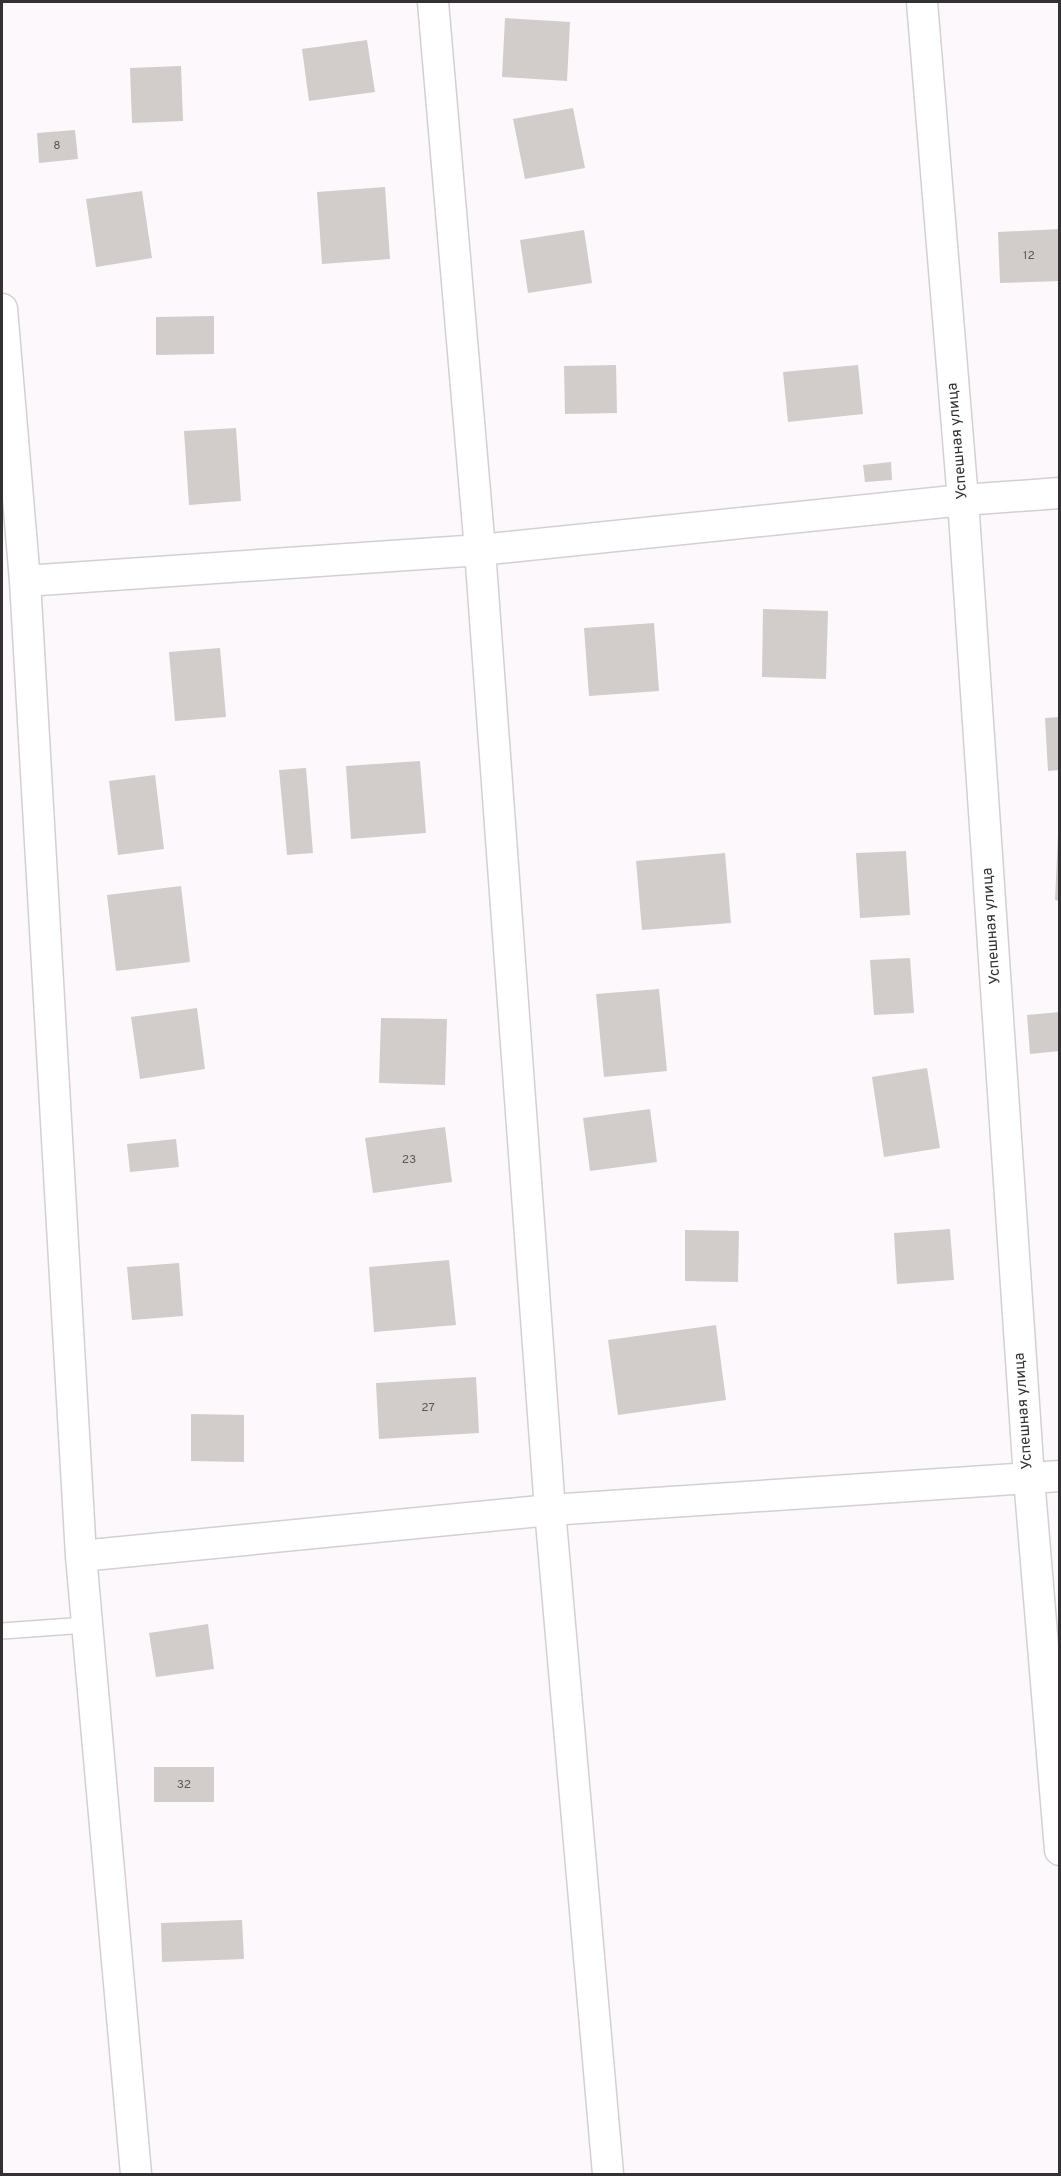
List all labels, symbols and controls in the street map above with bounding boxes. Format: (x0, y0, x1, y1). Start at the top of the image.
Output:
house number: 8 (53, 138, 61, 154)
house number: 12 (1023, 248, 1035, 264)
street label: Успешная улица (943, 382, 973, 500)
street label: Успешная улица (978, 867, 1006, 985)
house number: 23 (402, 1152, 416, 1168)
street label: Успешная улица (1010, 1352, 1038, 1470)
house number: 27 (421, 1400, 435, 1416)
house number: 32 (177, 1777, 191, 1793)

